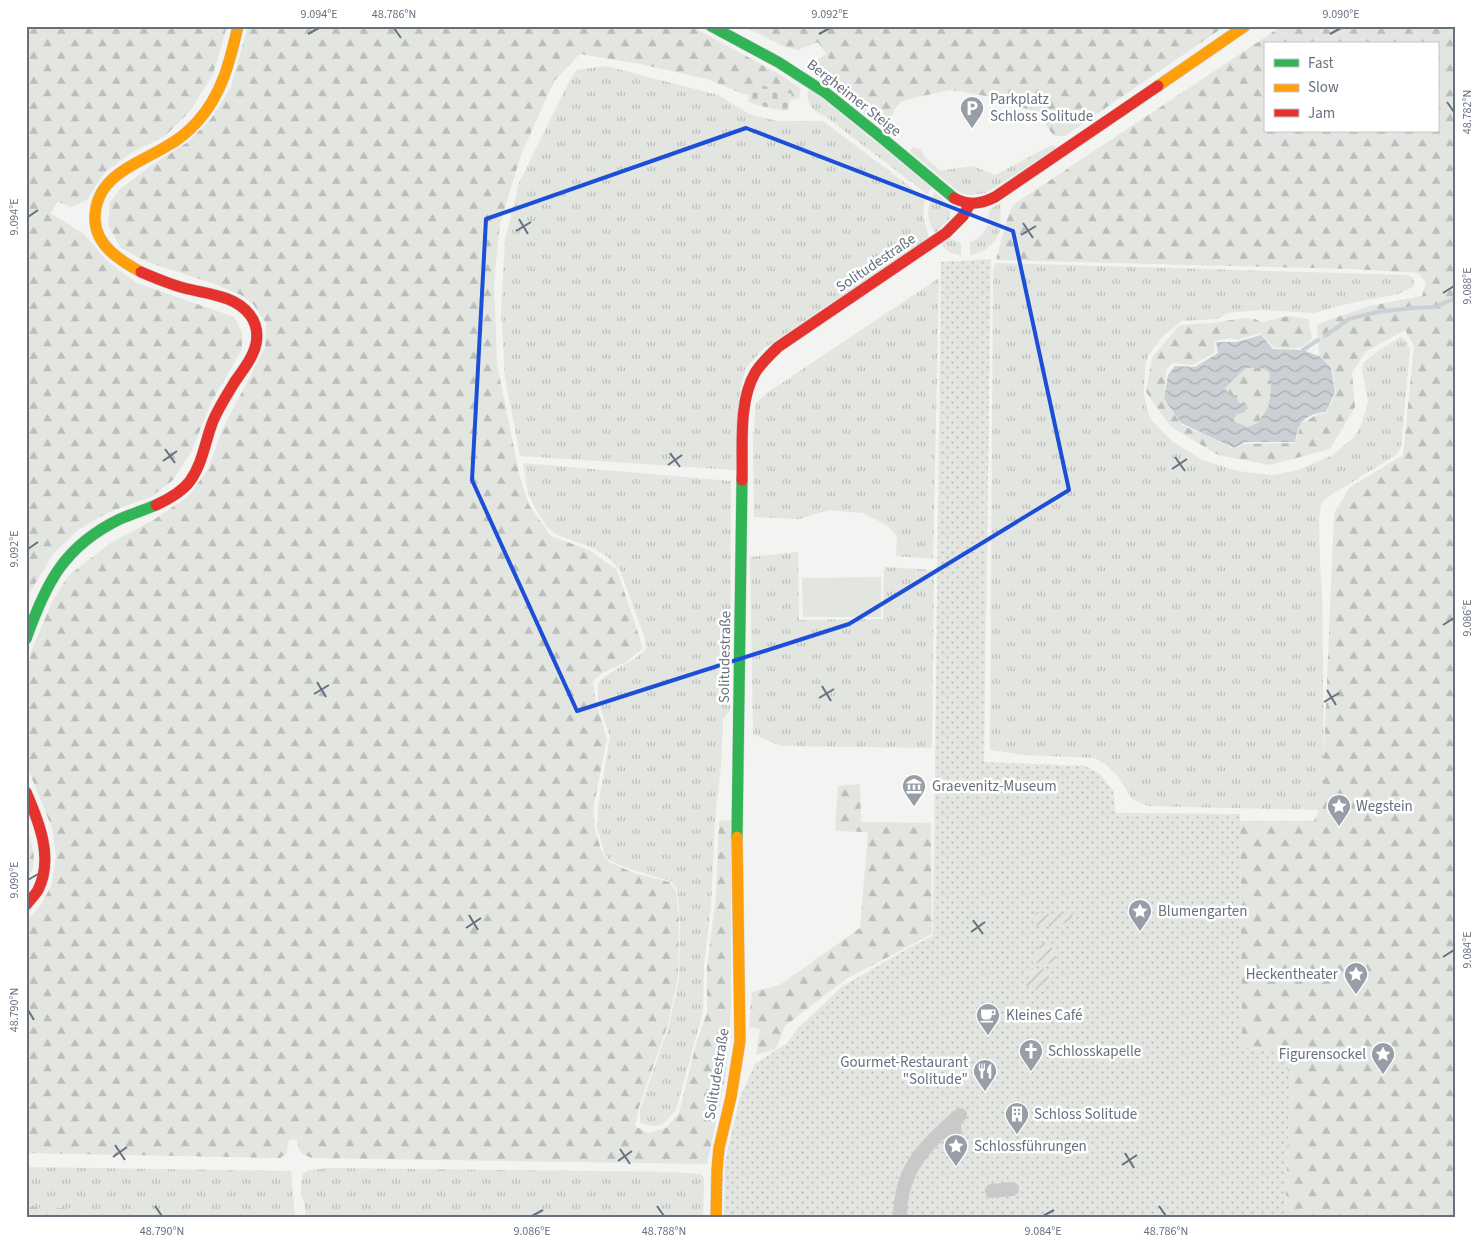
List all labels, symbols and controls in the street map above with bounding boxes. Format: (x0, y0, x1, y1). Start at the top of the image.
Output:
text: 9.094°E (300, 6, 338, 23)
text: 48.786°N (372, 6, 416, 23)
text: 9.092°E (811, 6, 849, 23)
text: 9.090°E (1322, 6, 1360, 23)
legend (1264, 42, 1438, 132)
text: Fast (1308, 53, 1334, 74)
street label: Bergheimer Steige (802, 54, 906, 142)
text: Slow (1308, 77, 1339, 98)
place label: Parkplatz Schloss Solitude (990, 89, 1093, 127)
text: 48.782°N (1459, 90, 1476, 134)
parking icon: Parkplatz Schloss Solitude (959, 95, 985, 129)
text: Jam (1308, 103, 1335, 124)
text: 9.094°E (6, 198, 23, 236)
street label: Solitudestraße (832, 229, 920, 297)
text: 9.088°E (1459, 267, 1476, 305)
text: 9.092°E (6, 530, 23, 568)
text: 9.086°E (1459, 599, 1476, 637)
street label: Solitudestraße (714, 611, 736, 703)
museum icon: Graevenitz-Museum (901, 773, 927, 807)
place label: Graevenitz-Museum (932, 776, 1057, 797)
place icon: Wegstein (1326, 793, 1352, 827)
place label: Wegstein (1356, 796, 1413, 817)
text: 9.090°E (6, 861, 23, 899)
place icon: Blumengarten (1127, 898, 1153, 932)
place label: Blumengarten (1158, 901, 1247, 922)
text: 9.084°E (1459, 931, 1476, 969)
place icon: Heckentheater (1343, 961, 1369, 995)
place label: Heckentheater (1246, 964, 1339, 985)
text: 48.790°N (6, 988, 23, 1032)
cafe icon: Kleines Café (975, 1002, 1001, 1036)
place label: Kleines Café (1006, 1005, 1082, 1026)
street label: Solitudestraße (699, 1027, 735, 1121)
church icon: Schlosskapelle (1018, 1038, 1044, 1072)
place label: Schlosskapelle (1048, 1041, 1141, 1062)
place icon: Figurensockel (1370, 1041, 1396, 1075)
place label: Figurensockel (1279, 1044, 1366, 1065)
place label: Gourmet-Restaurant "Solitude" (840, 1052, 968, 1090)
restaurant icon: Gourmet-Restaurant "Solitude" (972, 1058, 998, 1092)
building icon: Schloss Solitude (1004, 1101, 1030, 1135)
place label: Schloss Solitude (1034, 1104, 1137, 1125)
place icon: Schlossführungen (943, 1133, 969, 1167)
place label: Schlossführungen (974, 1136, 1087, 1157)
text: 48.790°N (140, 1223, 184, 1240)
text: 9.086°E (513, 1223, 551, 1240)
text: 48.788°N (642, 1223, 686, 1240)
text: 9.084°E (1024, 1223, 1062, 1240)
text: 48.786°N (1144, 1223, 1188, 1240)

